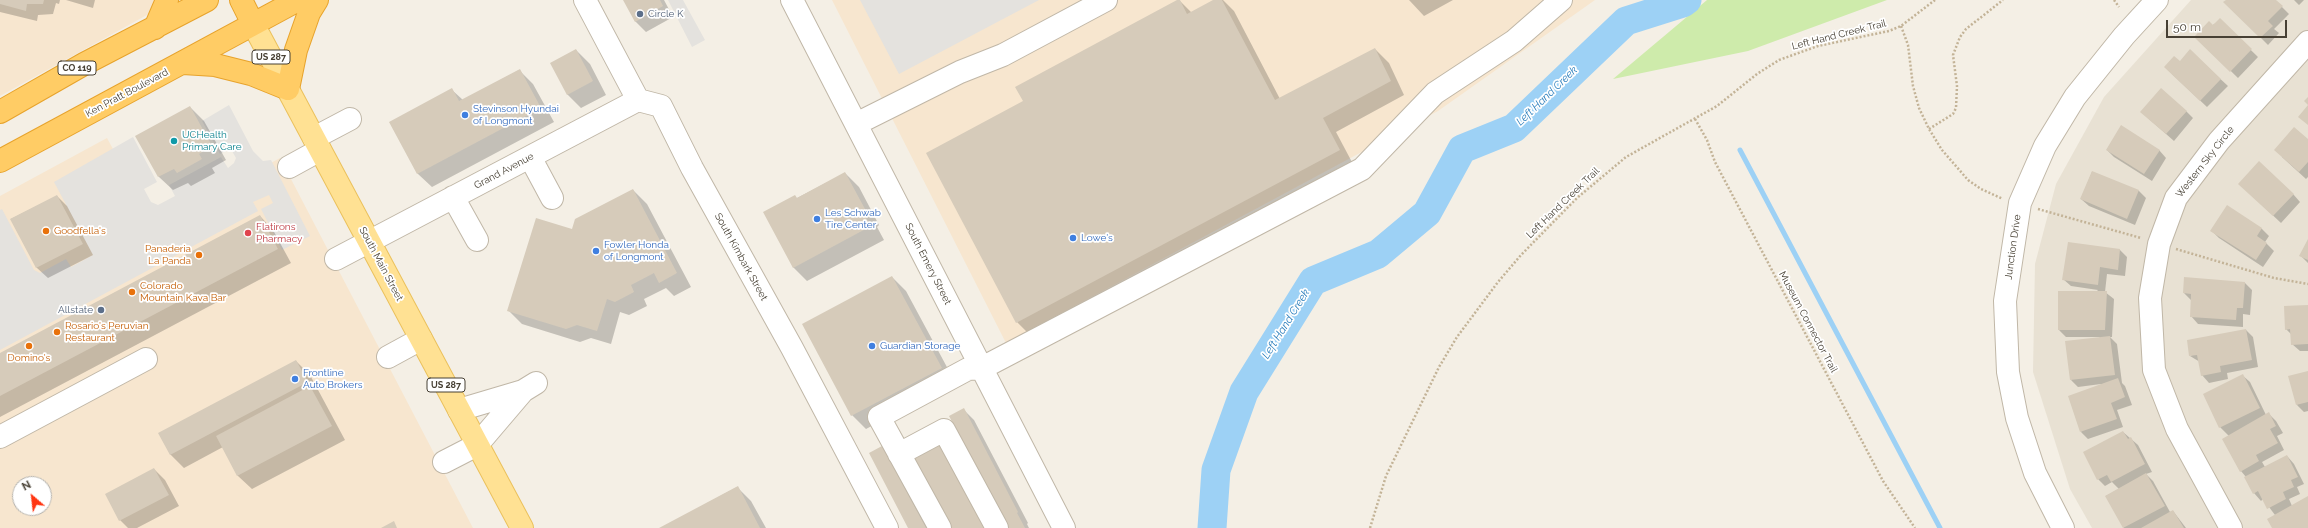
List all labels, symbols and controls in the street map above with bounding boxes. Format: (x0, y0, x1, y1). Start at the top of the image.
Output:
place label: Circle K (648, 8, 683, 20)
marker: Circle K (635, 9, 645, 19)
scale bar (2168, 12, 2289, 38)
street label: Left Hand Creek Trail (1791, 17, 1887, 53)
text: 50 m (2173, 20, 2201, 34)
road number: US 287 (252, 50, 290, 64)
road number: CO 119 (58, 61, 96, 75)
water label: Left Hand Creek (1514, 64, 1580, 128)
street label: Ken Pratt Boulevard (84, 66, 170, 120)
place label: Stevinson Hyundai of Longmont (473, 103, 559, 126)
marker: Stevinson Hyundai of Longmont (460, 110, 470, 120)
street label: Western Sky Circle (2173, 124, 2237, 200)
place label: UCHealth Primary Care (182, 129, 242, 152)
marker: UCHealth Primary Care (169, 136, 179, 146)
street label: Grand Avenue (472, 150, 536, 192)
street label: Left Hand Creek Trail (1524, 165, 1602, 241)
place label: Les Schwab Tire Center (825, 207, 881, 230)
street label: South Kimbark Street (712, 211, 770, 303)
marker: Les Schwab Tire Center (812, 214, 822, 224)
street label: Junction Drive (2002, 214, 2024, 280)
place label: Flatirons Pharmacy (256, 221, 302, 244)
street label: South Emery Street (902, 221, 954, 307)
place label: Goodfella's (54, 225, 106, 237)
street label: South Main Street (356, 225, 406, 303)
marker: Goodfella's (41, 226, 51, 236)
marker: Flatirons Pharmacy (243, 228, 253, 238)
place label: Lowe's (1081, 232, 1113, 244)
marker: Lowe's (1068, 233, 1078, 243)
place label: Fowler Honda of Longmont (604, 239, 669, 262)
place label: Panaderia La Panda (145, 243, 191, 266)
marker: Fowler Honda of Longmont (591, 246, 601, 256)
marker: Panaderia La Panda (194, 250, 204, 260)
street label: Museum Connector Trail (1776, 269, 1840, 375)
place label: Colorado Mountain Kava Bar (140, 280, 226, 304)
marker: Colorado Mountain Kava Bar (127, 287, 137, 297)
water label: Left Hand Creek (1259, 287, 1313, 361)
place label: Allstate (58, 304, 93, 316)
marker: Allstate (96, 305, 106, 315)
place label: Rosario's Peruvian Restaurant (65, 320, 149, 344)
marker: Rosario's Peruvian Restaurant (52, 327, 62, 337)
place label: Guardian Storage (880, 340, 960, 352)
marker: Domino's (24, 341, 34, 351)
marker: Guardian Storage (867, 341, 877, 351)
place label: Domino's (8, 352, 50, 364)
place label: Frontline Auto Brokers (303, 367, 363, 390)
marker: Frontline Auto Brokers (290, 374, 300, 384)
road number: US 287 (427, 378, 465, 392)
north arrow (12, 476, 52, 516)
text: N (20, 478, 33, 494)

